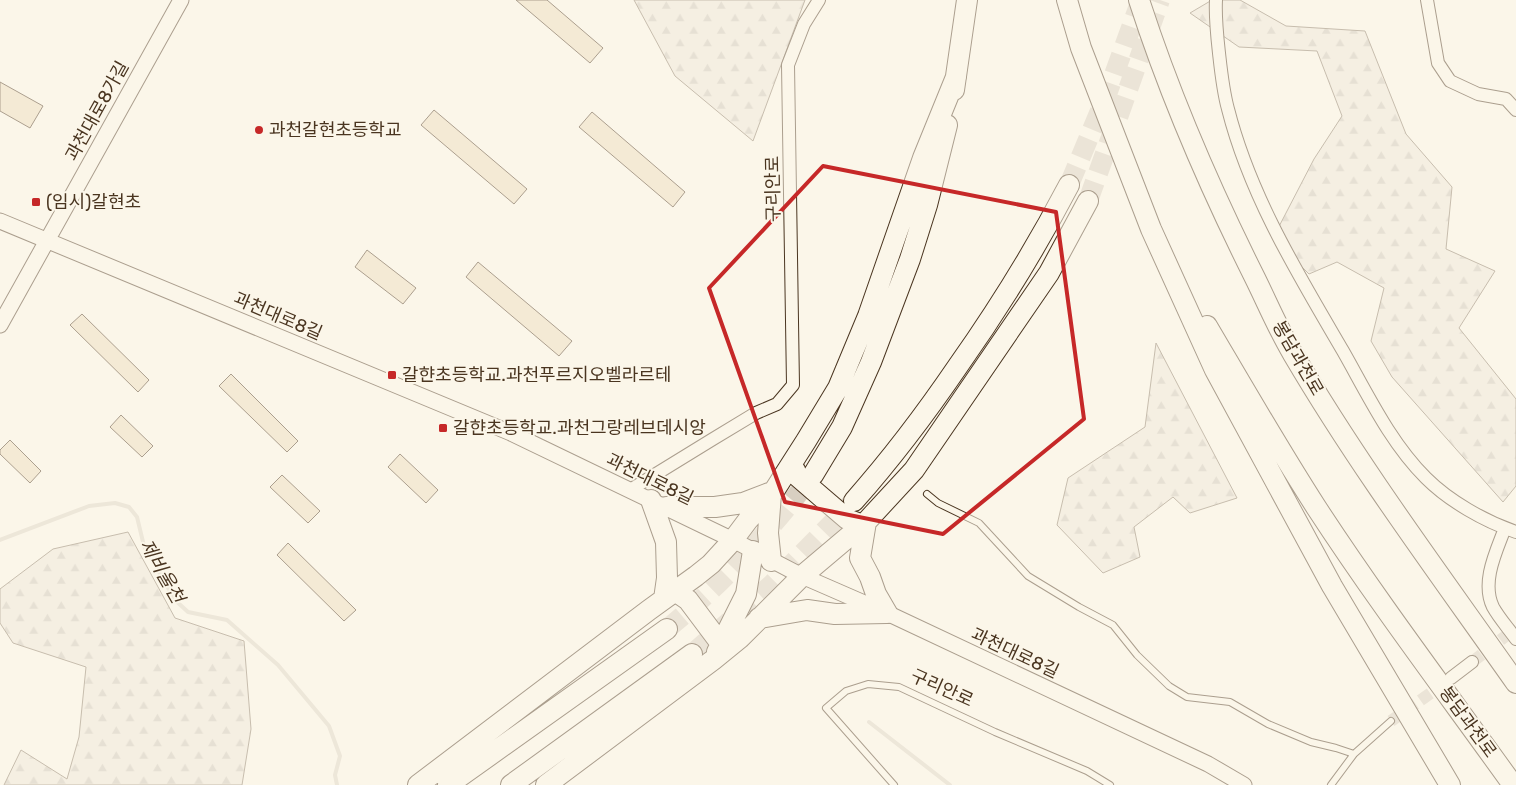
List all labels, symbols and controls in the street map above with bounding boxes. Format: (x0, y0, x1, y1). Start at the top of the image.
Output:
street label: 과천대로8가길 (61, 57, 133, 165)
place label: 과천갈현초등학교 (269, 119, 401, 141)
marker: 과천갈현초등학교 (253, 124, 265, 136)
street label: 구리안로 (761, 156, 785, 222)
place label: (임시)갈현초 (46, 191, 141, 213)
marker: (임시)갈현초 (30, 196, 42, 208)
street label: 과천대로8길 (230, 287, 326, 345)
street label: 봉담과천로 (1268, 317, 1328, 399)
place label: 갈햔초등학교.과천푸르지오벨라르테 (402, 364, 672, 386)
marker: 갈햔초등학교.과천푸르지오벨라르테 (386, 369, 398, 381)
place label: 갈햔초등학교.과천그랑레브데시앙 (453, 417, 706, 439)
marker: 갈햔초등학교.과천그랑레브데시앙 (437, 422, 449, 434)
street label: 과천대로8길 (603, 448, 697, 510)
water label: 제비울천 (135, 535, 190, 608)
street label: 과천대로8길 (968, 623, 1062, 683)
street label: 구리안로 (907, 664, 977, 712)
street label: 봉담과천로 (1435, 682, 1501, 762)

